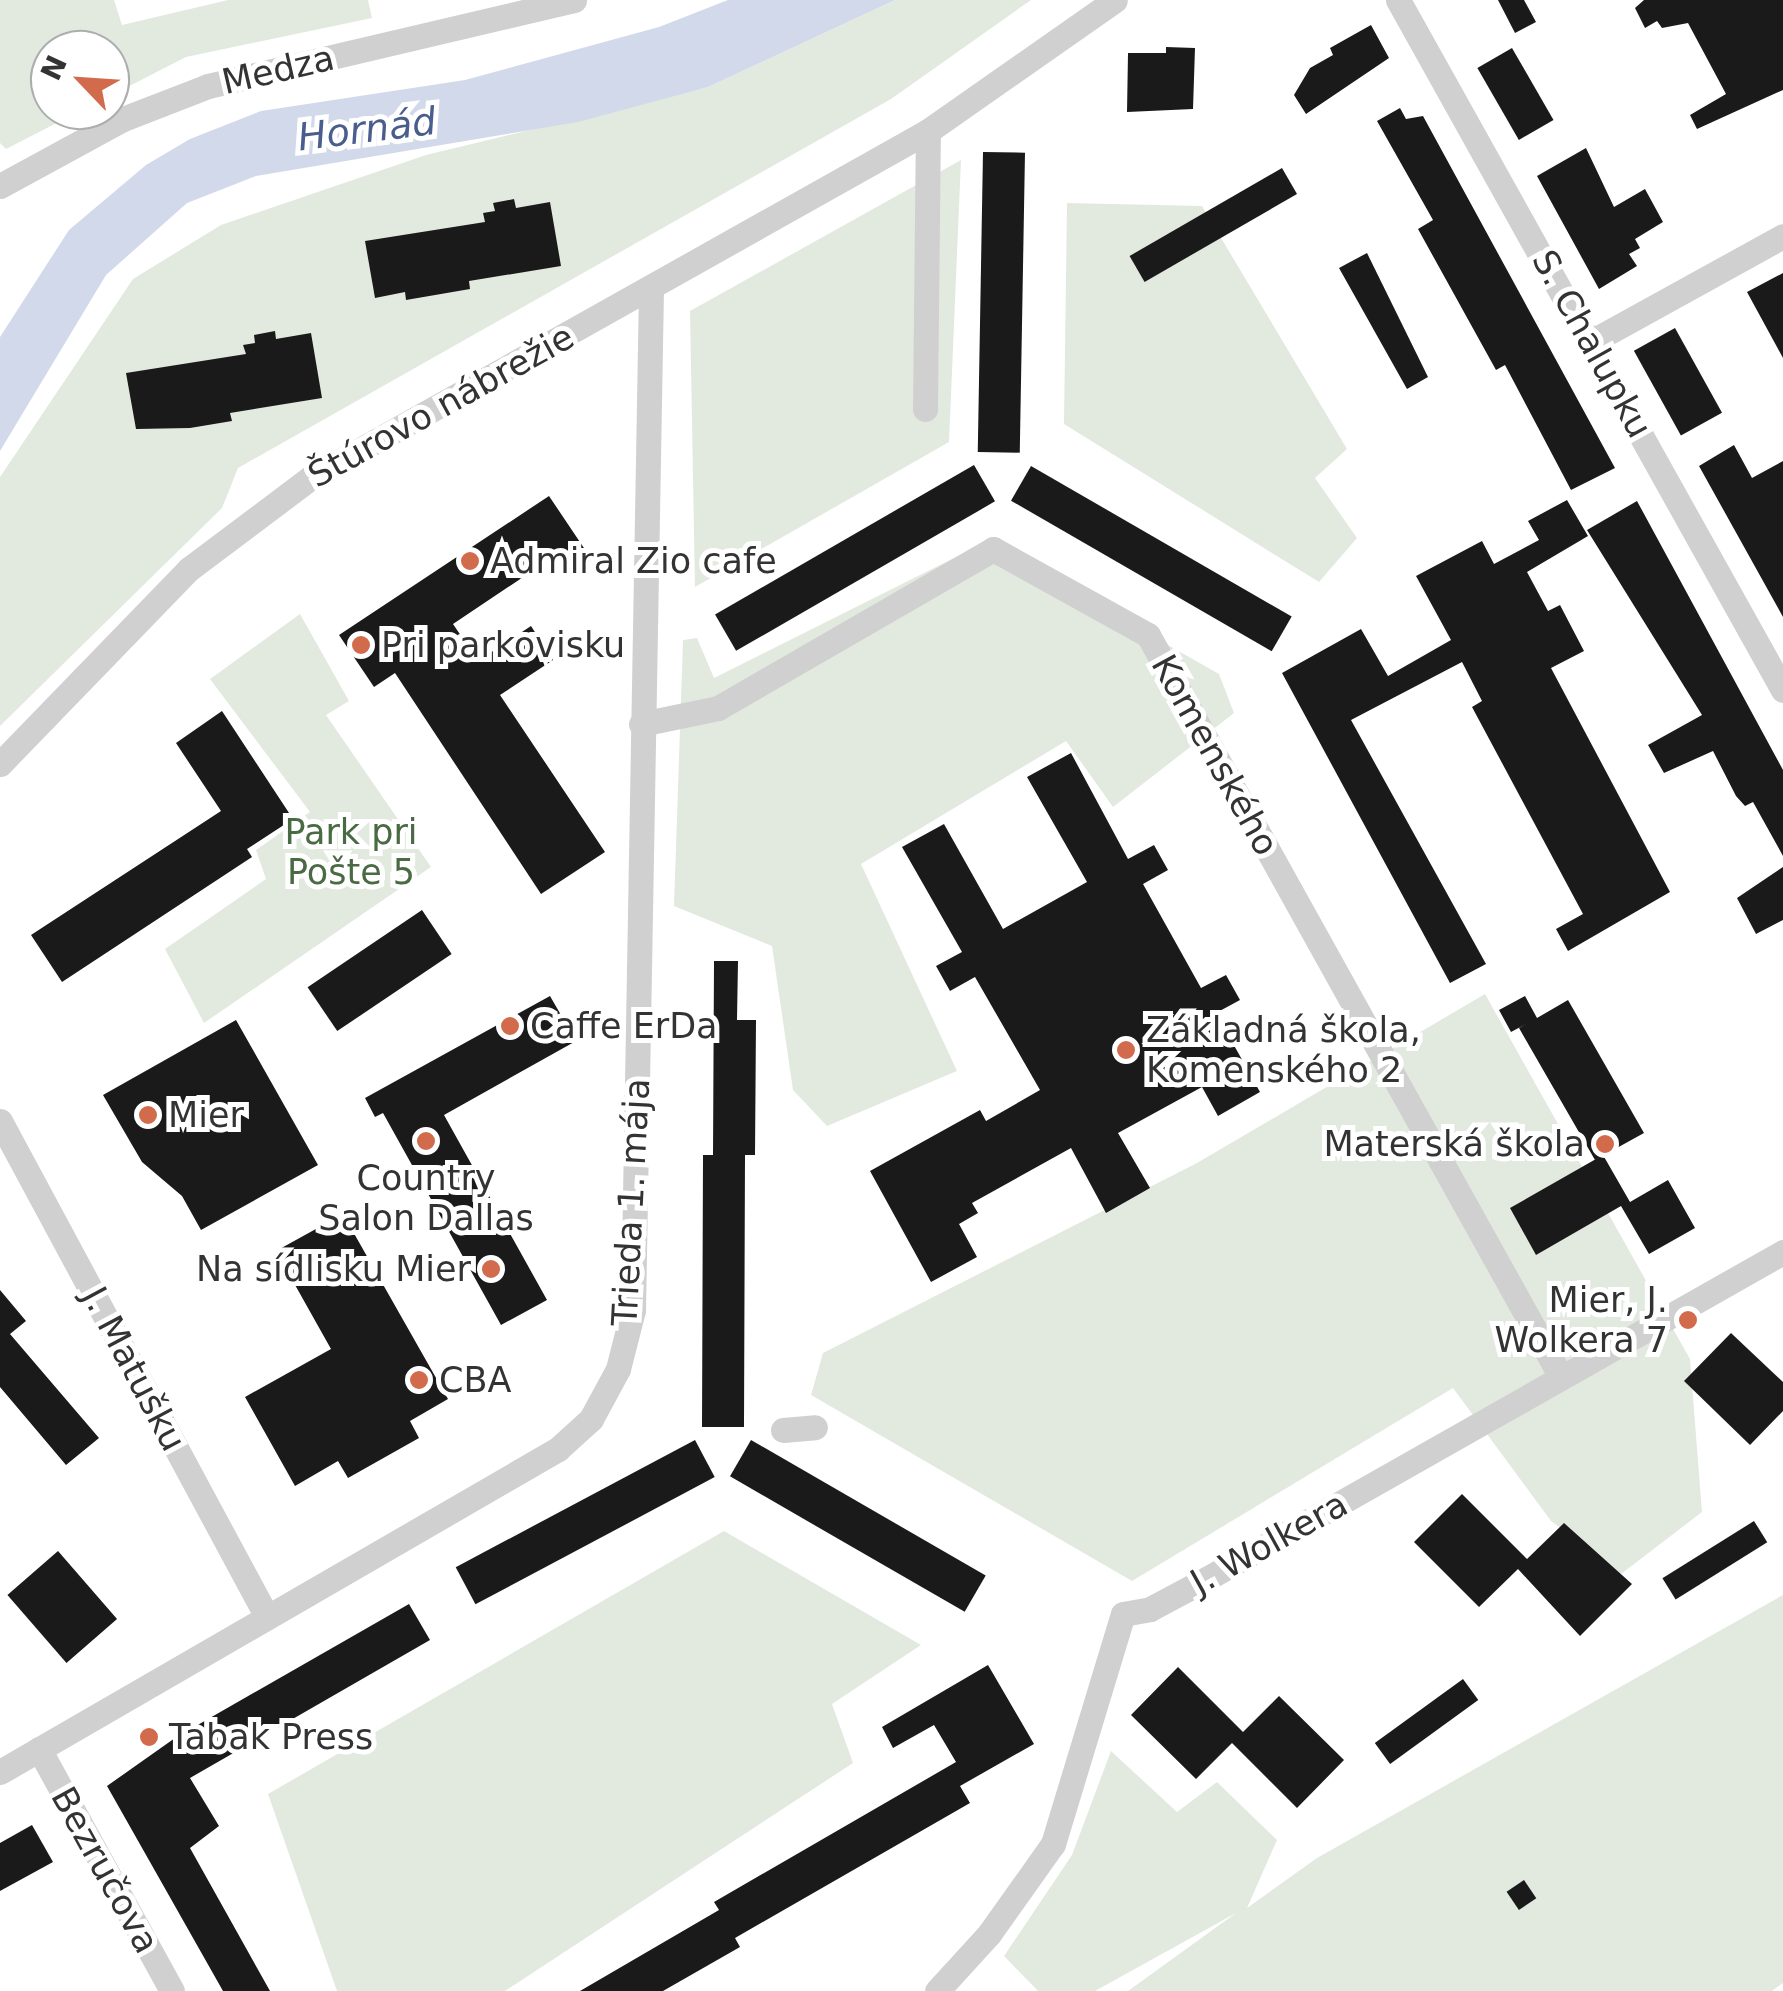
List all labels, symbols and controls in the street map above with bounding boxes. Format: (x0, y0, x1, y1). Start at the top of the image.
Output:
north arrow (30, 30, 130, 130)
street label: Medza (218, 37, 338, 103)
text: N (34, 50, 74, 86)
water label: Hornád (295, 99, 439, 161)
street label: S. Chalupku (1523, 243, 1661, 445)
street label: Štúrovo nábrežie (301, 316, 581, 496)
place label: Admiral Zio cafe (490, 540, 777, 582)
marker: Admiral Zio cafe (459, 550, 481, 572)
place label: Pri parkovisku (381, 624, 625, 666)
marker: Pri parkovisku (350, 634, 372, 656)
street label: Komenského (1143, 647, 1287, 863)
park label: Park pri Pošte 5 (284, 811, 418, 893)
place label: Caffe ErDa (530, 1005, 718, 1047)
place label: Základná škola, Komenského 2 (1146, 1009, 1421, 1091)
marker: Caffe ErDa (499, 1015, 521, 1037)
marker: Základná škola, Komenského 2 (1115, 1039, 1137, 1061)
street label: Trieda 1. mája (604, 1077, 658, 1327)
place label: Mier (168, 1094, 244, 1136)
marker: Mier (137, 1104, 159, 1126)
place label: Materská škola (1323, 1123, 1585, 1165)
marker: Country Salon Dallas (415, 1130, 437, 1152)
marker: Materská škola (1594, 1133, 1616, 1155)
place label: Country Salon Dallas (318, 1157, 534, 1239)
place label: Na sídlisku Mier (196, 1248, 471, 1290)
marker: Na sídlisku Mier (480, 1258, 502, 1280)
place label: Mier, J. Wolkera 7 (1495, 1279, 1668, 1361)
street label: J. Matušku (73, 1280, 195, 1458)
marker: Mier, J. Wolkera 7 (1677, 1309, 1699, 1331)
place label: CBA (439, 1359, 511, 1401)
marker: CBA (408, 1369, 430, 1391)
street label: J. Wolkera (1183, 1483, 1355, 1603)
place label: Tabak Press (169, 1716, 373, 1758)
marker: Tabak Press (138, 1726, 160, 1748)
street label: Bezručova (42, 1780, 168, 1960)

